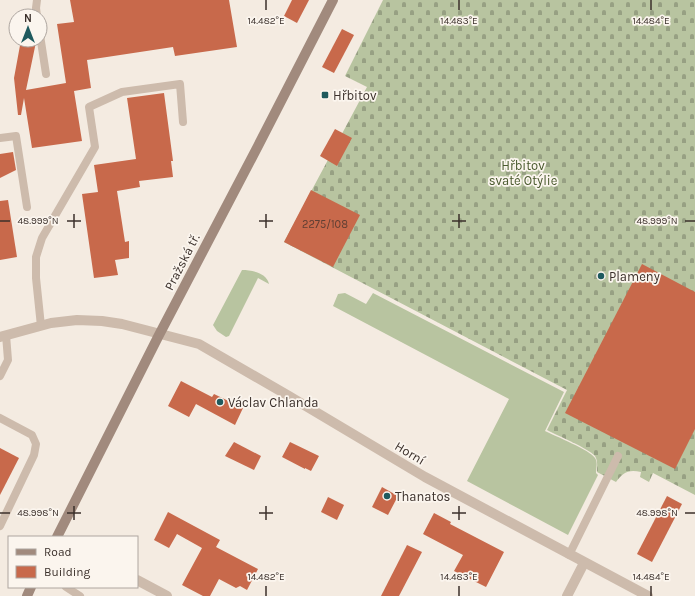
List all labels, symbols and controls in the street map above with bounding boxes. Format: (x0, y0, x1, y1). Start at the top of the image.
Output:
north arrow (8, 8, 48, 48)
text: N (24, 12, 32, 25)
text: 14.482°E (247, 15, 285, 27)
text: 14.483°E (440, 15, 478, 27)
text: 14.484°E (632, 15, 670, 27)
place label: Hřbitov (333, 88, 377, 103)
marker: Hřbitov (320, 90, 330, 100)
park label: Hřbitov svaté Otýlie (489, 158, 558, 188)
text: 48.999°N (17, 215, 59, 227)
text: 48.999°N (636, 215, 678, 227)
house number: 2275/108 (302, 218, 348, 231)
street label: Pražská tř. (161, 231, 203, 293)
place label: Plameny (609, 269, 660, 284)
marker: Plameny (596, 271, 606, 281)
place label: Václav Chlanda (228, 395, 319, 410)
marker: Václav Chlanda (215, 397, 225, 407)
street label: Horní (392, 438, 428, 468)
place label: Thanatos (395, 489, 451, 504)
marker: Thanatos (382, 491, 392, 501)
text: 48.998°N (17, 507, 59, 519)
text: 48.998°N (636, 507, 678, 519)
legend (8, 536, 138, 588)
text: Road (44, 545, 72, 559)
text: Building (44, 565, 91, 579)
text: 14.482°E (247, 571, 285, 583)
text: 14.483°E (440, 571, 478, 583)
text: 14.484°E (632, 571, 670, 583)

